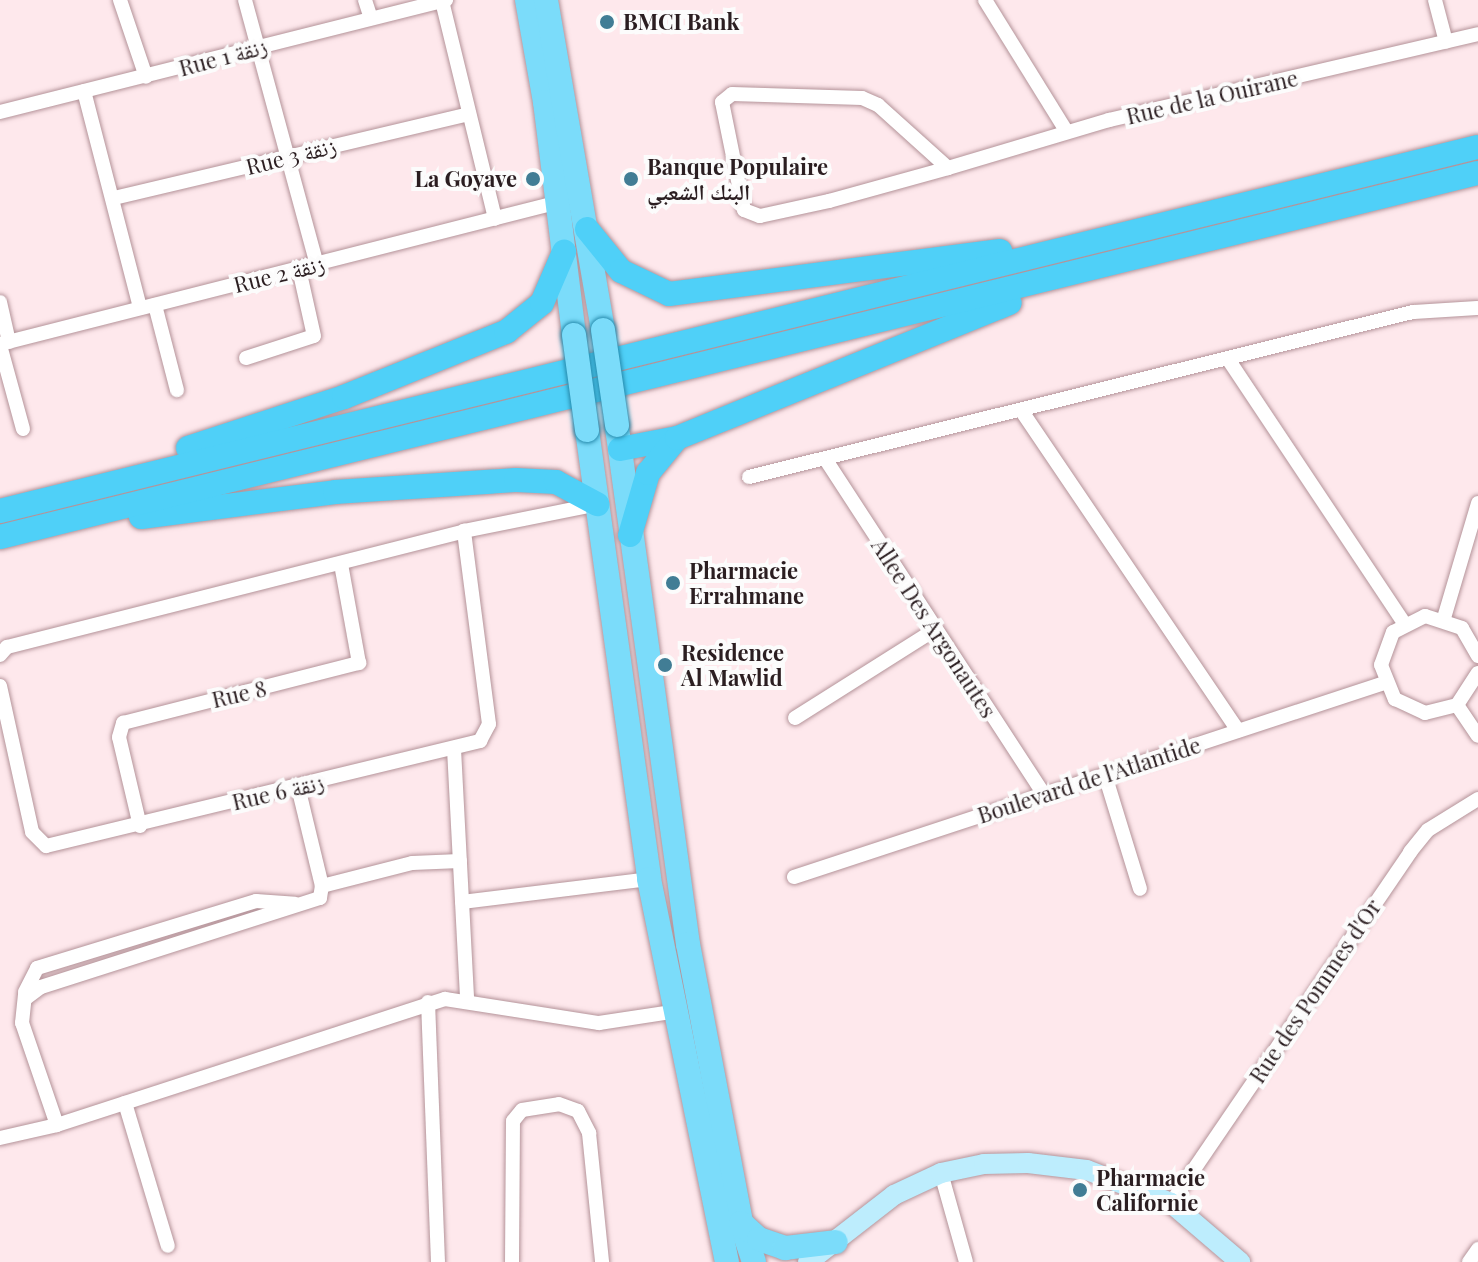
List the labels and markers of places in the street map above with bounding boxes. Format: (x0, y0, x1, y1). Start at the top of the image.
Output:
place label: BMCI Bank (623, 9, 739, 35)
marker: BMCI Bank (598, 13, 616, 31)
place label: Banque Populaire البنك الشعبي (647, 153, 828, 204)
place label: La Goyave (414, 166, 517, 192)
marker: La Goyave (524, 170, 542, 188)
marker: Banque Populaire البنك الشعبي (622, 170, 640, 188)
place label: Pharmacie Errahmane (689, 557, 804, 608)
marker: Pharmacie Errahmane (664, 574, 682, 592)
place label: Residence Al Mawlid (681, 639, 784, 690)
marker: Residence Al Mawlid (656, 656, 674, 674)
place label: Pharmacie Californie (1096, 1164, 1205, 1216)
marker: Pharmacie Californie (1071, 1181, 1089, 1199)

